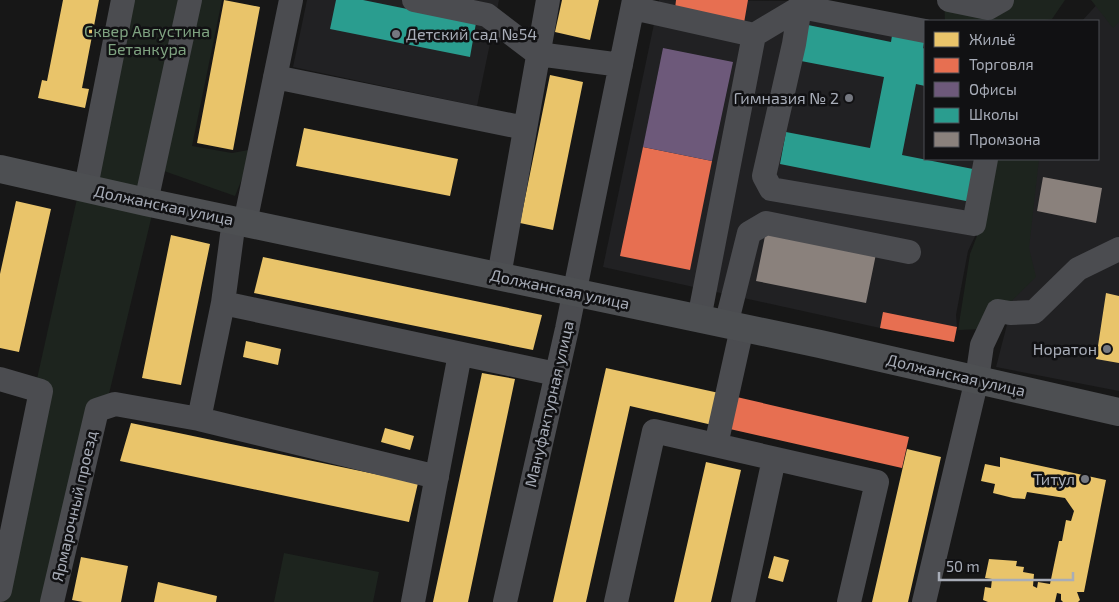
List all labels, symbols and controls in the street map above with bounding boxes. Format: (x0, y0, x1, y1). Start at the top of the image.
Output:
legend (924, 20, 1099, 160)
park label: Сквер Августина Бетанкура (84, 21, 210, 59)
place label: Детский сад №54 (406, 24, 537, 43)
marker: Детский сад №54 (390, 28, 402, 40)
text: Жильё (969, 30, 1016, 48)
text: Торговля (969, 55, 1034, 73)
text: Офисы (969, 80, 1017, 98)
place label: Гимназия № 2 (734, 88, 839, 107)
marker: Гимназия № 2 (843, 92, 855, 104)
text: Школы (969, 105, 1019, 123)
text: Промзона (969, 130, 1041, 148)
street label: Должанская улица (92, 180, 236, 230)
street label: Должанская улица (488, 264, 632, 314)
street label: Мануфактурная улица (520, 319, 578, 489)
place label: Норатон (1033, 339, 1097, 358)
marker: Норатон (1101, 343, 1113, 355)
street label: Должанская улица (885, 349, 1027, 401)
street label: Ярмарочный проезд (47, 429, 100, 583)
place label: Титул (1033, 469, 1075, 489)
marker: Титул (1079, 473, 1091, 485)
scale bar (939, 550, 1073, 582)
text: 50 m (946, 557, 980, 575)

